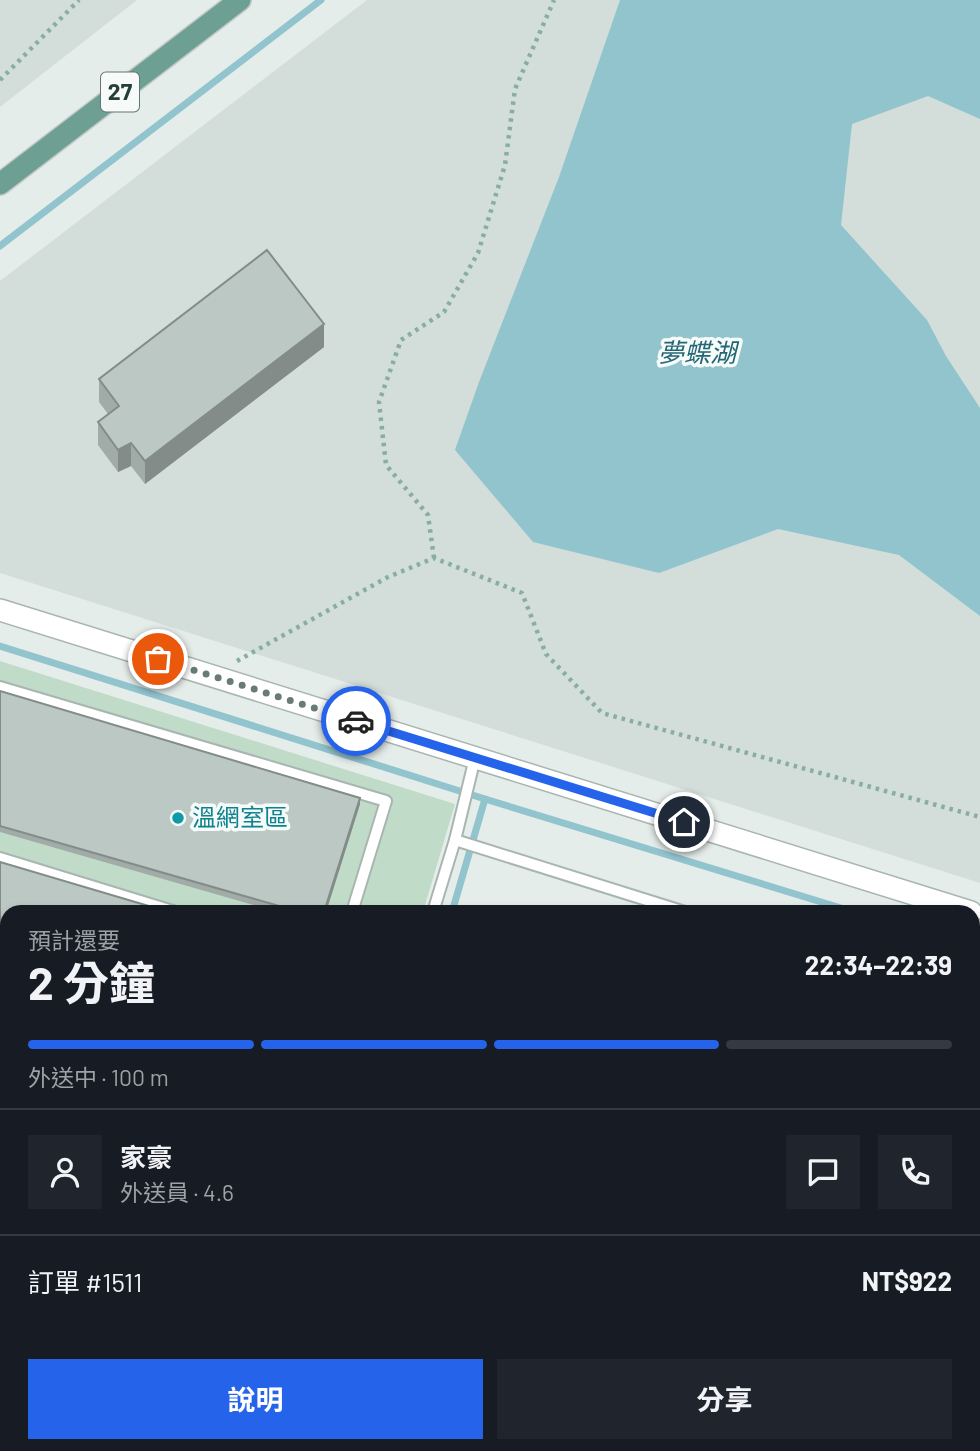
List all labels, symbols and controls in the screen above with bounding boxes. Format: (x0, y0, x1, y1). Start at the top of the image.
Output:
road number: 27 (101, 72, 139, 111)
water label: 夢蝶湖 (658, 336, 740, 367)
pin (128, 629, 188, 689)
icon: bag (139, 640, 177, 678)
courier (321, 686, 391, 756)
icon: car (337, 702, 375, 740)
pin (654, 792, 714, 852)
place label: 溫網室區 (192, 802, 288, 831)
icon: home (665, 803, 703, 841)
marker: 溫網室區 (170, 810, 186, 826)
text: 預計還要 (28, 926, 120, 954)
text: 22:34–22:39 (805, 949, 952, 980)
text: 2 分鐘 (28, 954, 155, 1009)
text: 外送中 · 100 m (28, 1063, 169, 1091)
button: person (28, 1135, 102, 1209)
button: chat (786, 1135, 860, 1209)
button: phone (878, 1135, 952, 1209)
text: 家豪 (120, 1141, 172, 1172)
text: 外送員 · 4.6 (120, 1178, 234, 1206)
text: NT$922 (862, 1265, 952, 1296)
text: 訂單 #1511 (28, 1266, 142, 1297)
button: 說明 (28, 1359, 483, 1439)
button: 分享 (497, 1359, 952, 1439)

